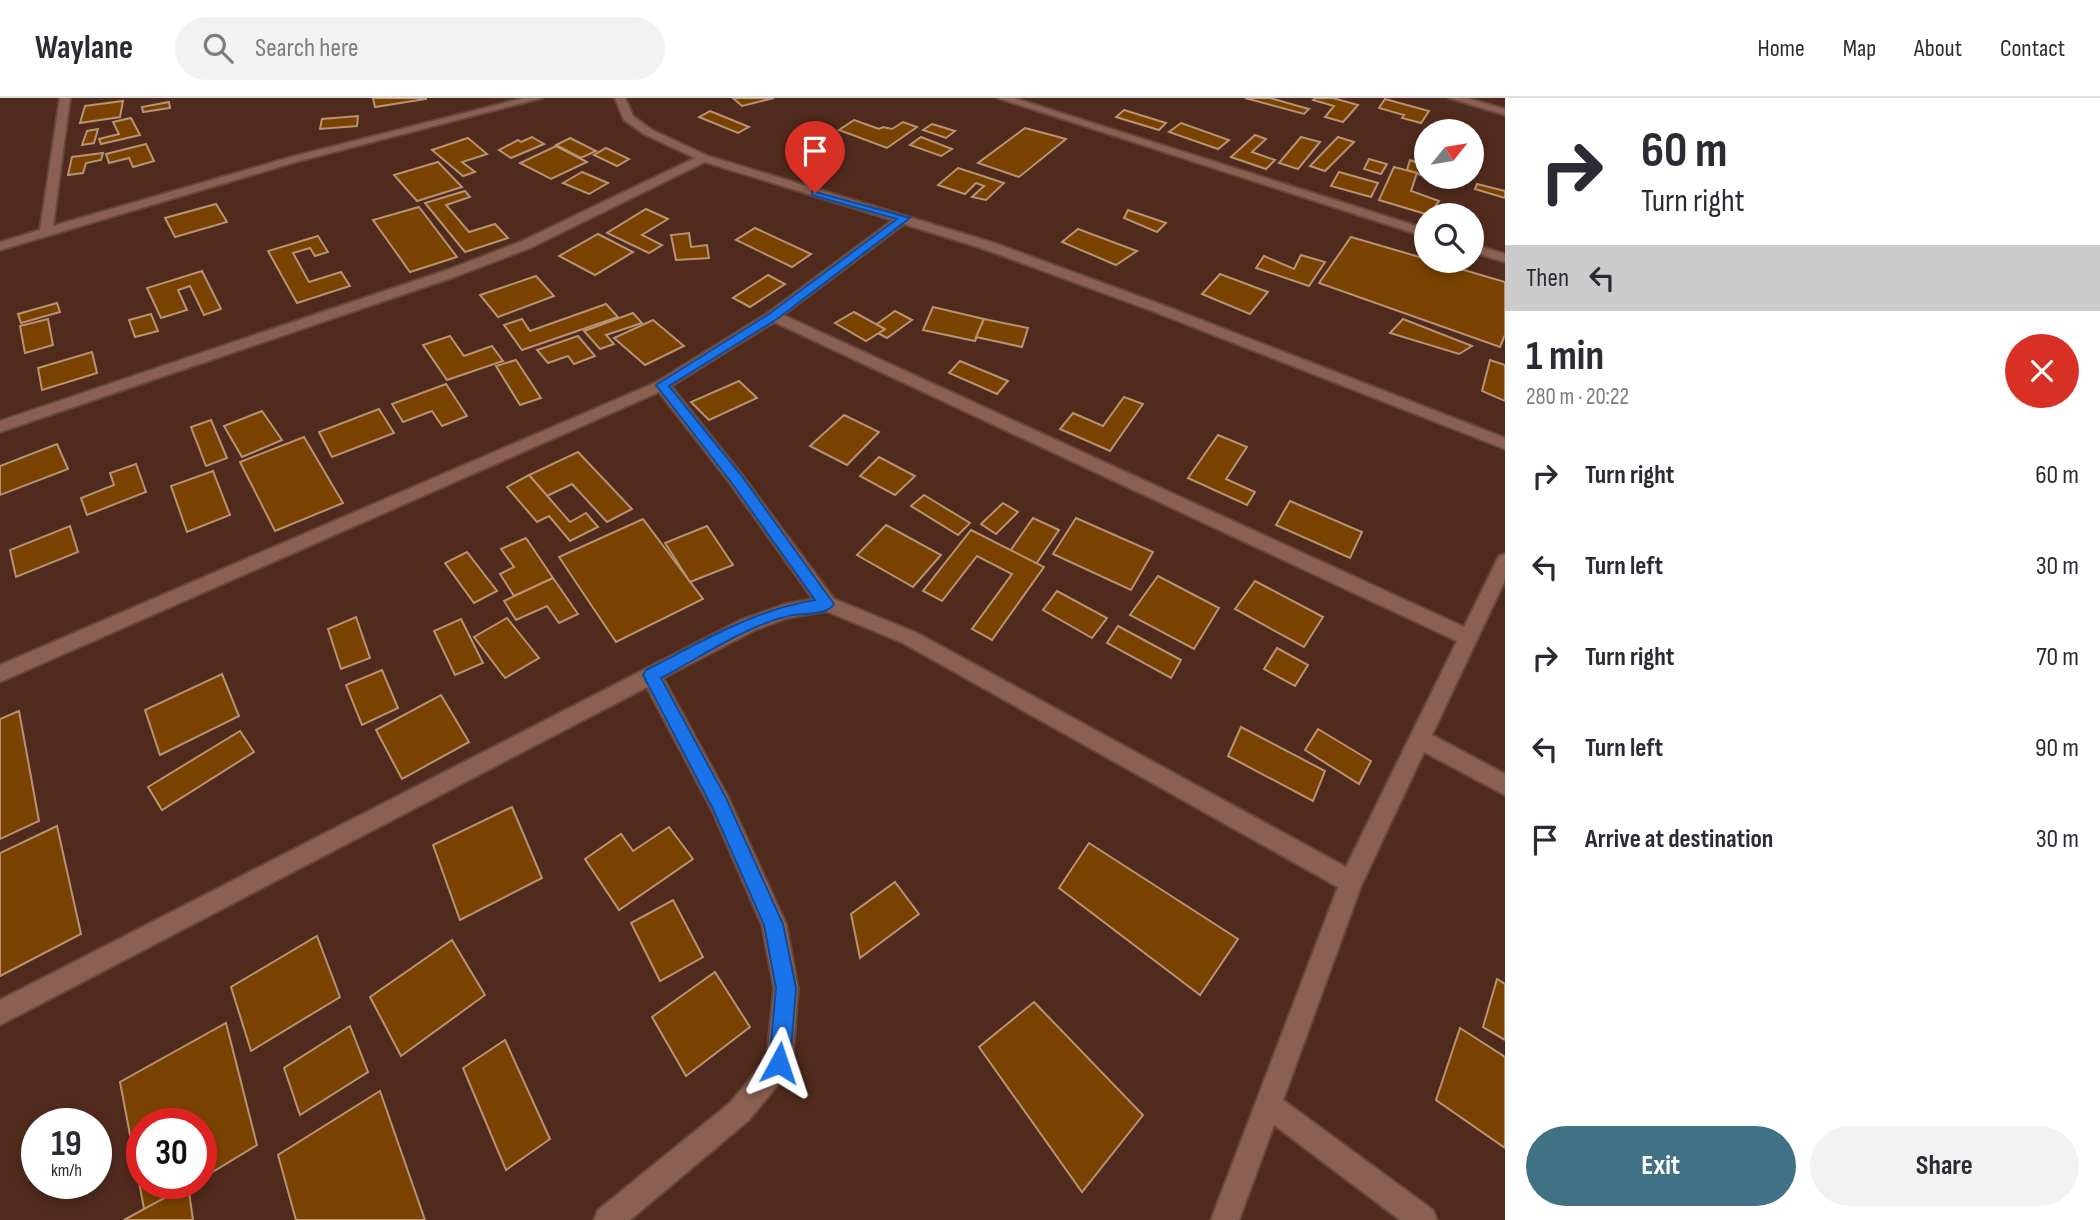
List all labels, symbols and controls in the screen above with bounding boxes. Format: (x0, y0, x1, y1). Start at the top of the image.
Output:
search box (175, 17, 665, 80)
text: Waylane (35, 28, 133, 68)
icon: search (199, 29, 237, 67)
text: Search here (255, 33, 358, 64)
text: Home (1757, 34, 1805, 63)
text: Map (1843, 34, 1876, 63)
text: About (1914, 34, 1962, 63)
text: Contact (2000, 34, 2065, 63)
north arrow (1414, 119, 1484, 189)
map controls (1414, 119, 1484, 273)
pin (785, 121, 845, 193)
text: 60 m (1641, 122, 1728, 181)
icon: right (1526, 126, 1617, 217)
icon: arrive (796, 132, 834, 170)
text: Turn right (1641, 182, 1745, 221)
button: search (1414, 203, 1484, 273)
icon: left (1583, 259, 1621, 297)
text: Then (1526, 263, 1569, 294)
text: 1 min (1526, 331, 1604, 382)
button: close (2005, 334, 2079, 408)
text: 280 m · 20:22 (1526, 383, 1629, 411)
icon: right (1526, 457, 1564, 495)
text: Turn right (1585, 460, 1674, 491)
text: 60 m (2035, 460, 2079, 491)
icon: left (1526, 548, 1564, 586)
text: Turn left (1585, 551, 1663, 582)
text: 30 m (2036, 551, 2079, 582)
icon: right (1526, 639, 1564, 677)
text: Turn right (1585, 642, 1674, 673)
text: 70 m (2036, 642, 2079, 673)
icon: left (1526, 730, 1564, 768)
text: Turn left (1585, 733, 1663, 764)
text: 90 m (2035, 733, 2079, 764)
icon: arrive (1526, 821, 1564, 859)
text: Arrive at destination (1585, 824, 1773, 855)
text: 30 m (2036, 824, 2079, 855)
position arrow (742, 1026, 816, 1100)
speed limit sign: 30 (126, 1108, 217, 1199)
text: 19 (51, 1123, 82, 1166)
button: Exit (1526, 1126, 1796, 1206)
button: Share (1810, 1126, 2079, 1206)
text: km/h (51, 1160, 82, 1181)

